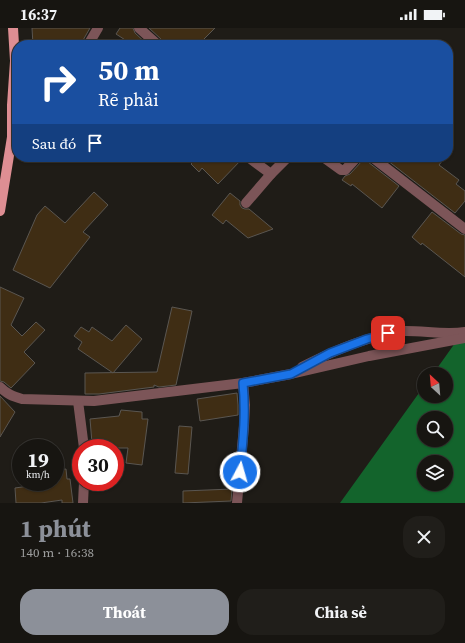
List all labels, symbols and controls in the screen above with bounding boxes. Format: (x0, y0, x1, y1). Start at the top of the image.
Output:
text: 16:37 (20, 4, 57, 25)
text: 50 m (98, 51, 160, 89)
icon: right (32, 56, 84, 108)
text: Rẽ phải (98, 87, 159, 112)
icon: arrive (84, 132, 106, 154)
text: Sau đó (32, 133, 76, 154)
pin (371, 316, 405, 350)
icon: arrive (377, 322, 399, 344)
north arrow (417, 367, 453, 403)
map controls (417, 367, 453, 491)
button: search (417, 411, 453, 447)
speed limit sign: 30 (72, 439, 124, 491)
text: 19 (27, 446, 49, 474)
position arrow (219, 451, 261, 493)
button: layers (417, 455, 453, 491)
text: km/h (26, 468, 50, 481)
text: 1 phút (20, 512, 91, 545)
button: close (403, 516, 445, 558)
text: 140 m · 16:38 (20, 544, 94, 561)
button: Thoát (20, 589, 229, 635)
button: Chia sẻ (237, 589, 445, 635)

